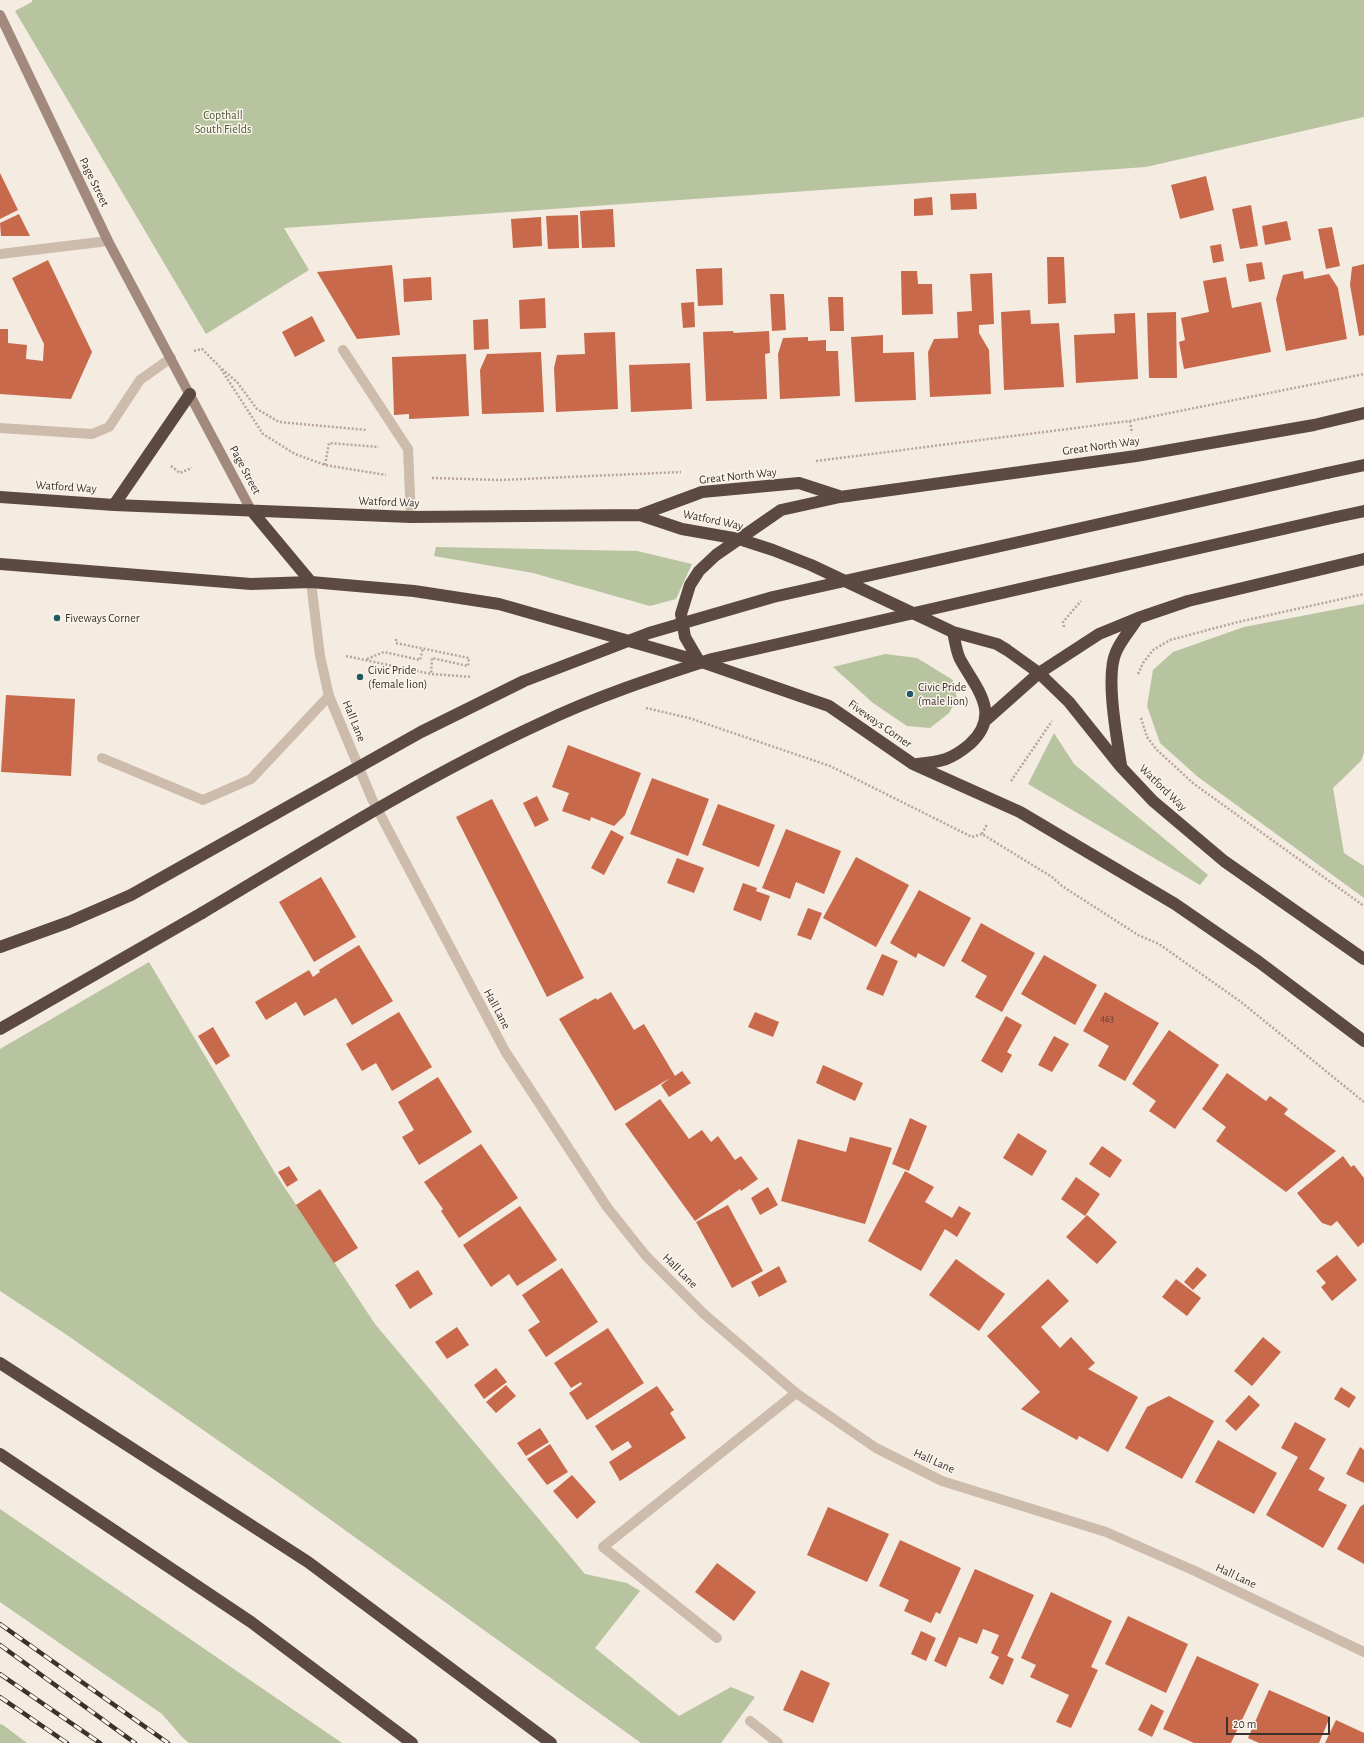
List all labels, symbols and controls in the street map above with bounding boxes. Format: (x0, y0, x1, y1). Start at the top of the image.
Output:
park label: Copthall South Fields (195, 108, 251, 136)
street label: Page Street (76, 155, 112, 209)
street label: Great North Way (1061, 433, 1141, 459)
street label: Page Street (226, 443, 264, 497)
street label: Great North Way (698, 465, 778, 487)
street label: Watford Way (35, 478, 97, 496)
street label: Watford Way (358, 494, 420, 510)
street label: Watford Way (682, 507, 744, 533)
place label: Fiveways Corner (65, 611, 140, 625)
marker: Fiveways Corner (52, 613, 62, 623)
place label: Civic Pride (female lion) (368, 663, 428, 691)
marker: Civic Pride (female lion) (355, 672, 365, 682)
place label: Civic Pride (male lion) (918, 680, 969, 708)
marker: Civic Pride (male lion) (905, 689, 915, 699)
street label: Fiveways Corner (845, 697, 915, 751)
street label: Hall Lane (339, 698, 369, 744)
street label: Watford Way (1136, 762, 1190, 814)
street label: Hall Lane (480, 986, 514, 1032)
house number: 463 (1100, 1013, 1114, 1025)
street label: Hall Lane (660, 1251, 700, 1291)
street label: Hall Lane (911, 1446, 957, 1476)
street label: Hall Lane (1213, 1560, 1259, 1592)
scale bar (1228, 1709, 1332, 1735)
text: 20 m (1233, 1718, 1256, 1730)

